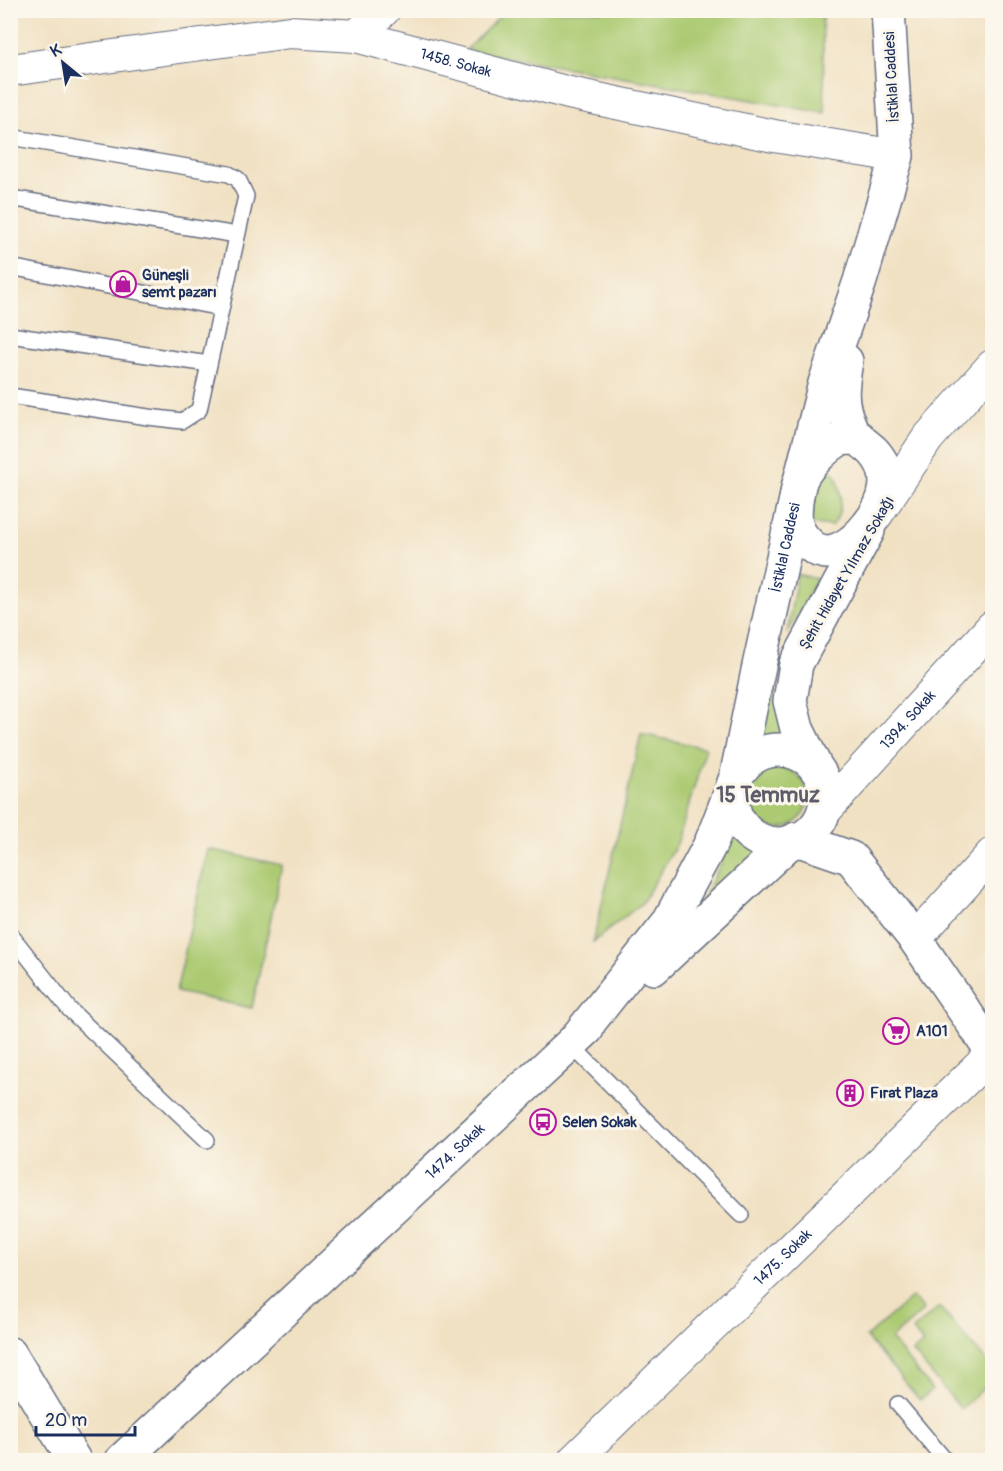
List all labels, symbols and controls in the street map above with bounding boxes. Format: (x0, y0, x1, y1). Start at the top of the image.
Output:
street label: İstiklal Caddesi (880, 31, 904, 123)
north arrow (33, 33, 93, 93)
text: K (47, 40, 65, 62)
street label: 1458. Sokak (418, 44, 494, 82)
place label: Güneşli semt pazarı (142, 266, 217, 302)
shop icon: Güneşli semt pazarı (108, 269, 138, 299)
street label: Şehit Hidayet Yılmaz Sokağı (795, 493, 899, 653)
street label: İstiklal Caddesi (766, 501, 804, 594)
street label: 1394. Sokak (876, 686, 940, 753)
district label: 15 Temmuz (716, 782, 820, 809)
supermarket icon: A101 (881, 1016, 911, 1046)
place label: A101 (916, 1022, 948, 1041)
building icon: Fırat Plaza (835, 1078, 865, 1108)
place label: Fırat Plaza (870, 1084, 938, 1103)
bus stop icon: Selen Sokak (528, 1107, 558, 1137)
place label: Selen Sokak (562, 1113, 638, 1132)
street label: 1474. Sokak (421, 1119, 489, 1184)
street label: 1475. Sokak (750, 1224, 816, 1290)
scale bar (36, 1399, 135, 1437)
text: 20 m (45, 1409, 87, 1432)

